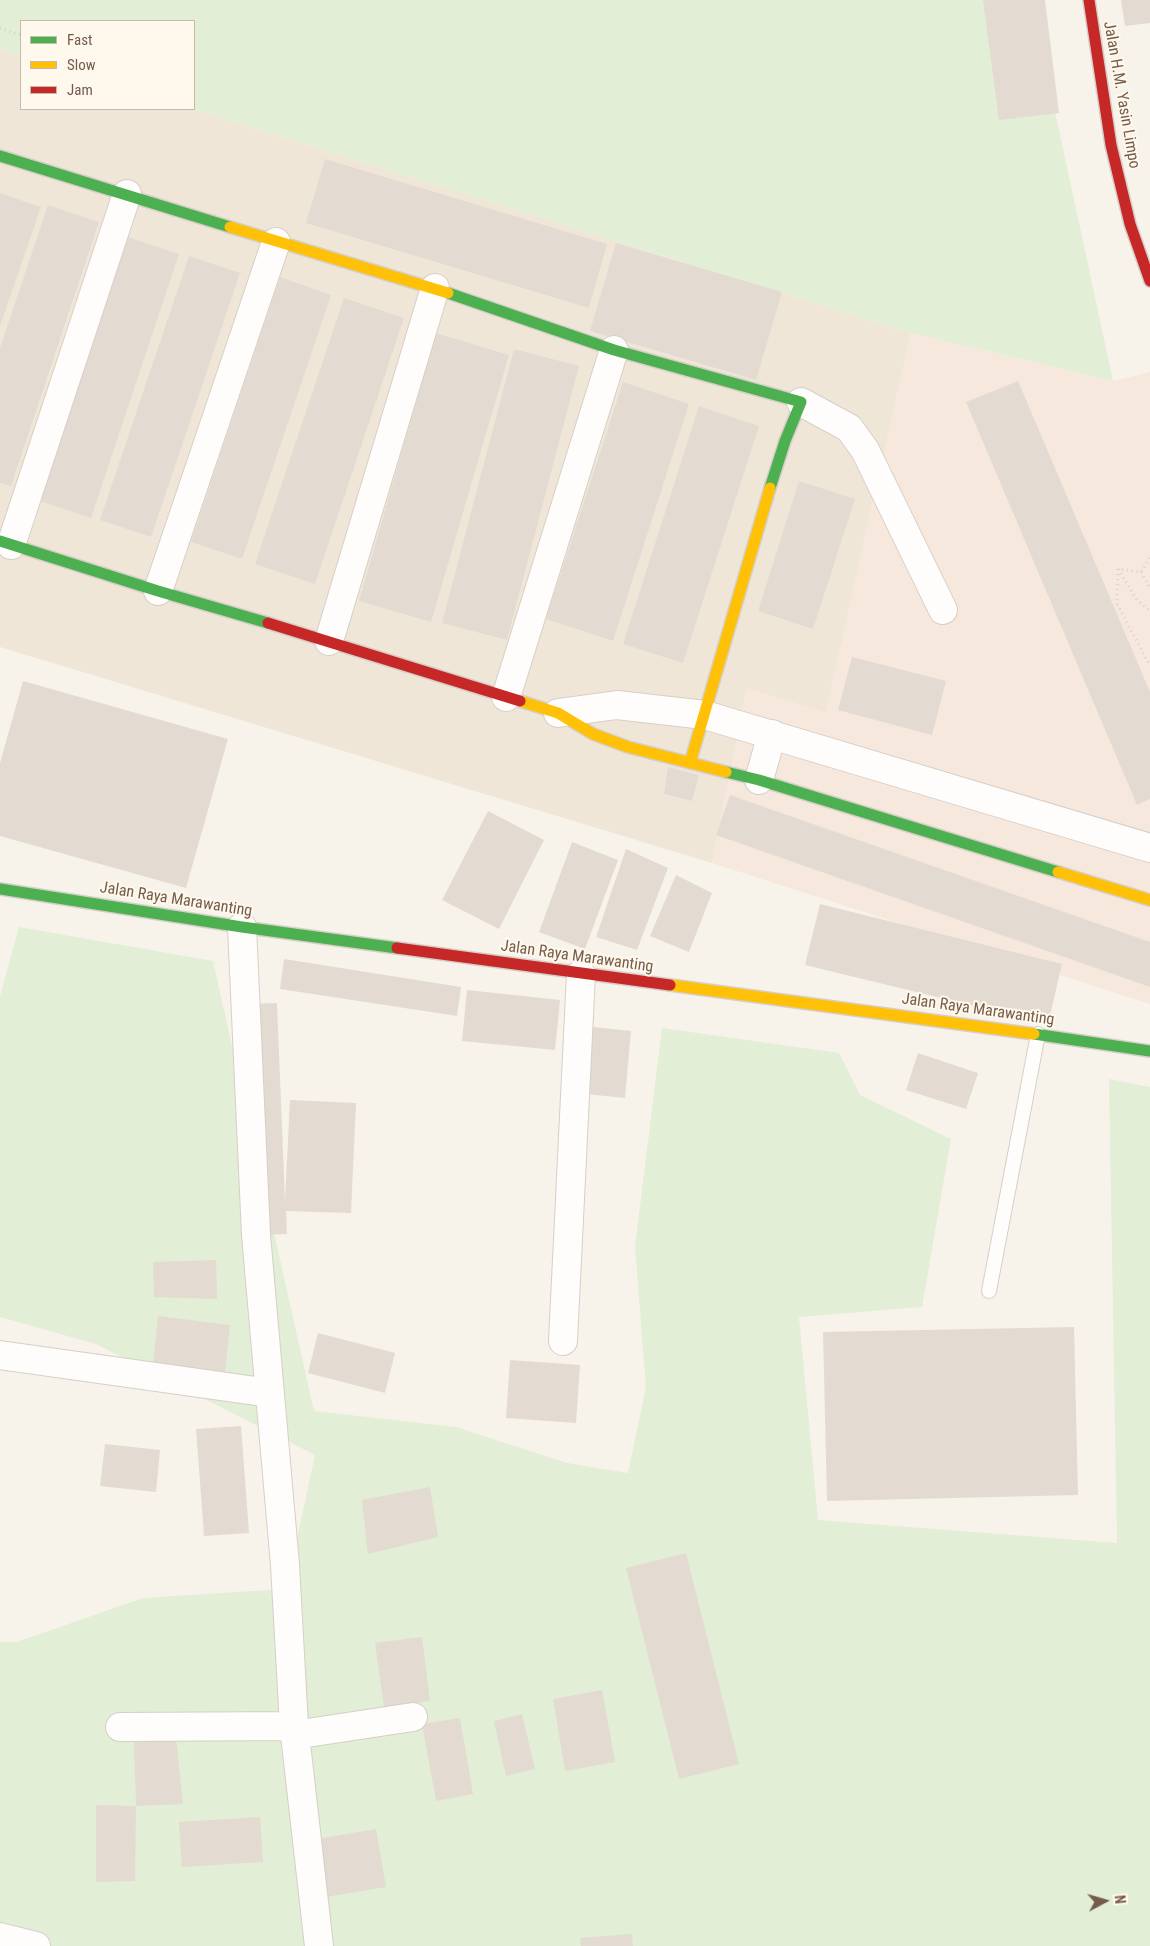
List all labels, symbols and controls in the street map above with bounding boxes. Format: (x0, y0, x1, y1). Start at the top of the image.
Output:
legend (20, 20, 195, 110)
street label: Jalan H.M. Yasin Limpo (1099, 20, 1143, 170)
text: Fast (67, 31, 92, 49)
text: Slow (67, 56, 96, 74)
text: Jam (67, 81, 93, 99)
street label: Jalan Raya Marawanting (98, 878, 254, 922)
street label: Jalan Raya Marawanting (499, 937, 655, 977)
street label: Jalan Raya Marawanting (900, 990, 1056, 1030)
north arrow (1080, 1876, 1130, 1926)
text: N (1112, 1894, 1128, 1905)

